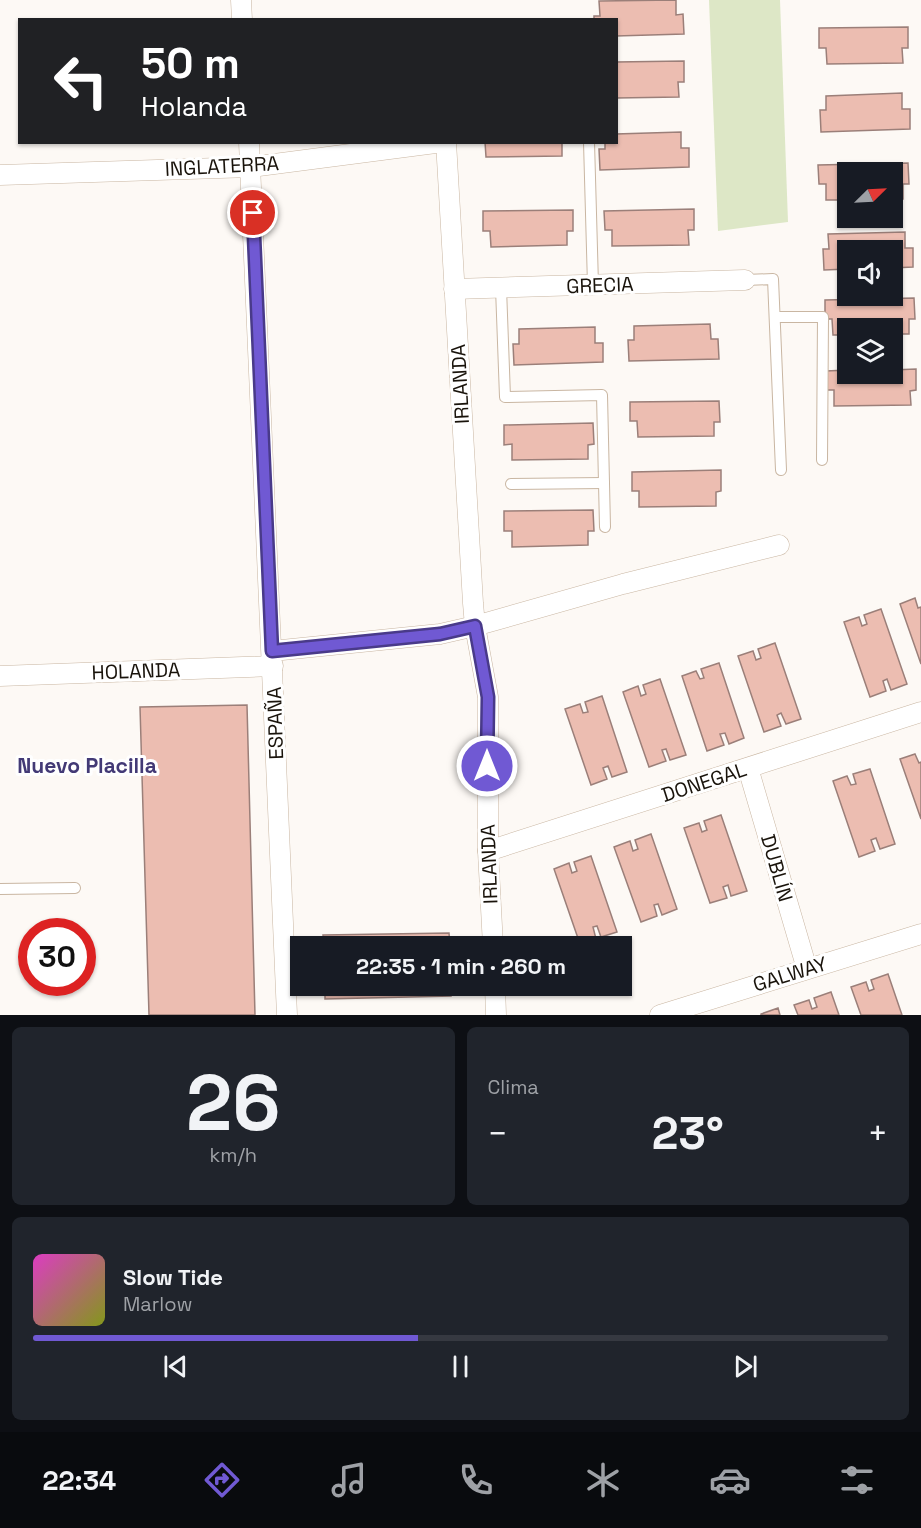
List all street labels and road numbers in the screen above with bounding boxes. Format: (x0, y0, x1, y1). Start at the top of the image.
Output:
street label: INGLATERRA (164, 150, 280, 182)
street label: GRECIA (566, 271, 635, 299)
street label: IRLANDA (445, 343, 475, 425)
street label: HOLANDA (91, 656, 181, 686)
street label: ESPAÑA (261, 686, 289, 760)
street label: DONEGAL (658, 756, 750, 808)
street label: IRLANDA (475, 823, 503, 904)
street label: DUBLÍN (755, 831, 799, 905)
street label: GALWAY (750, 950, 830, 998)

